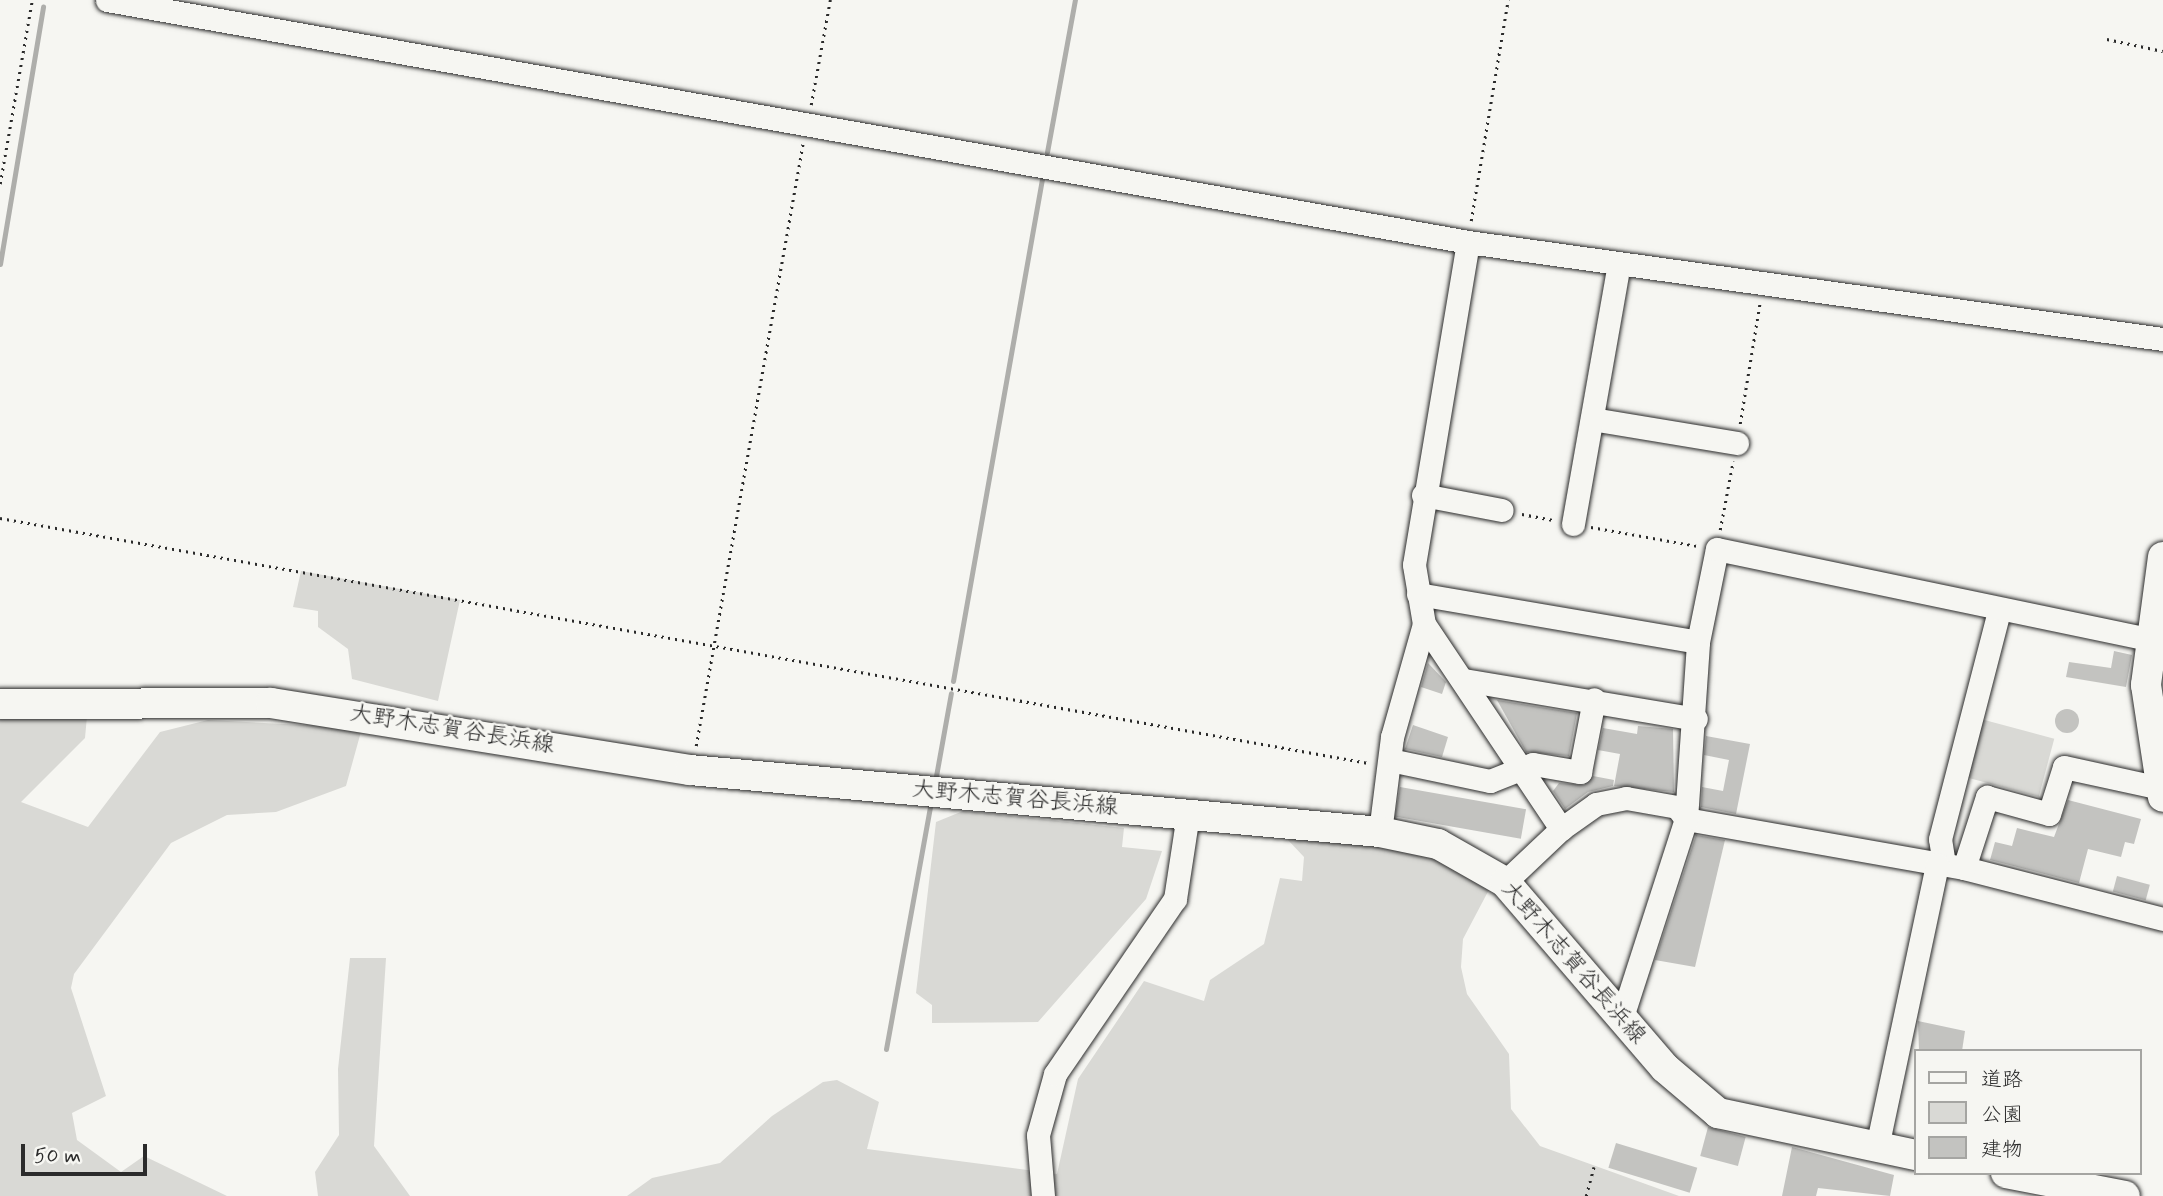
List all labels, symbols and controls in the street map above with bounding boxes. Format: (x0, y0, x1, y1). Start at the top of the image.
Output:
street label: 大野木志賀谷長浜線 (348, 700, 556, 760)
street label: 大野木志賀谷長浜線 (911, 776, 1119, 822)
street label: 大野木志賀谷長浜線 (1495, 876, 1651, 1050)
legend (1914, 1049, 2142, 1175)
text: 道路 (1981, 1066, 2023, 1094)
text: 公園 (1981, 1101, 2023, 1129)
scale bar (24, 1130, 150, 1174)
text: 建物 (1981, 1136, 2023, 1164)
text: 50 m (34, 1142, 81, 1170)

